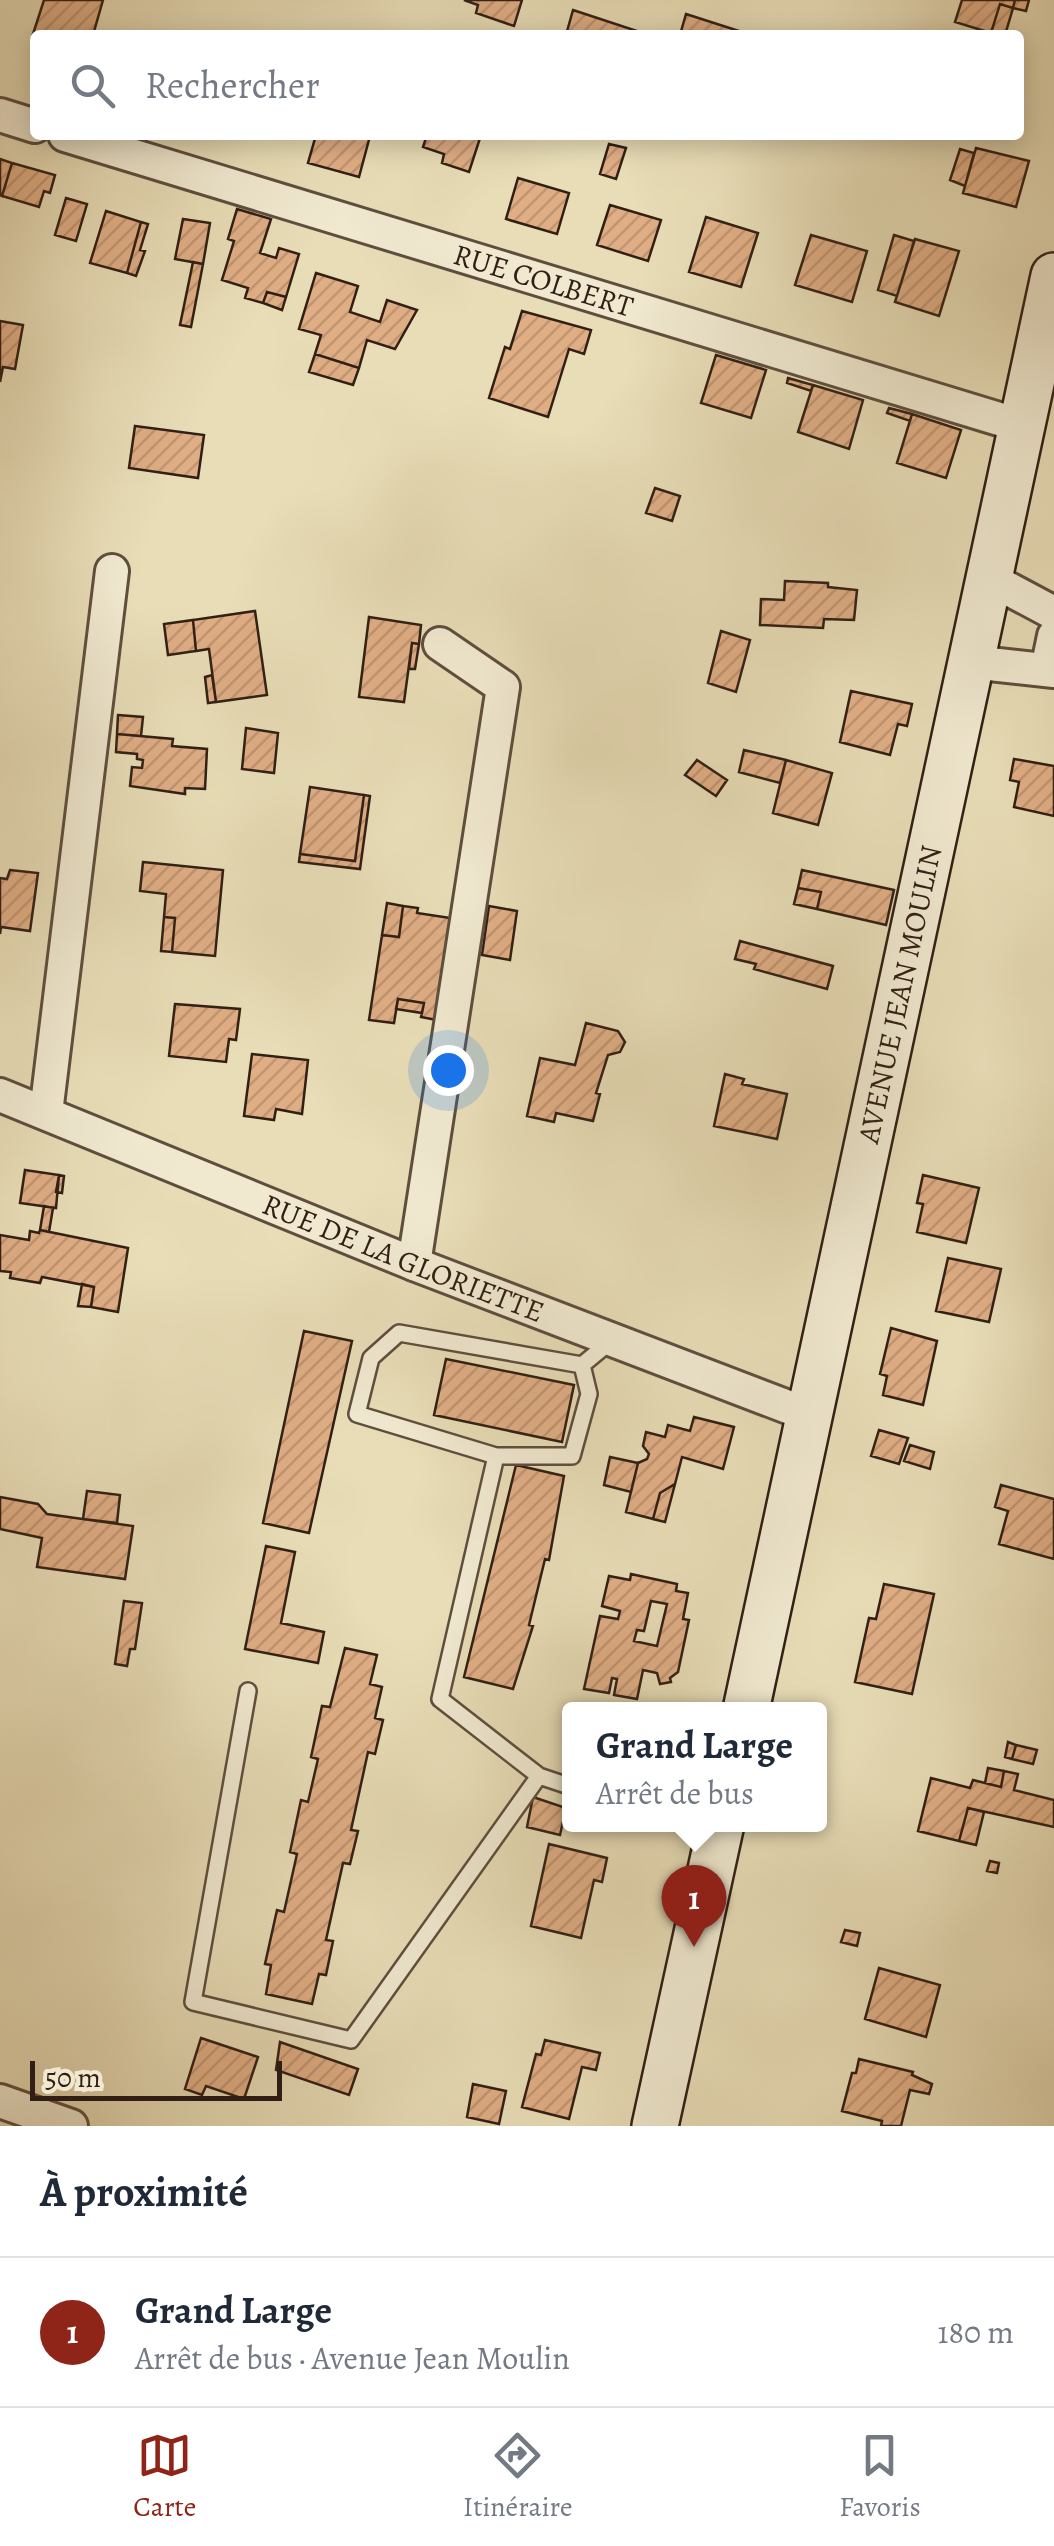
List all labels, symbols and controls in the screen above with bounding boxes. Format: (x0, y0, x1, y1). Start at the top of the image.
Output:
search box (30, 30, 1024, 140)
icon: search (65, 58, 120, 113)
text: Rechercher (145, 59, 320, 111)
street label: RUE COLBERT (449, 234, 639, 327)
street label: AVENUE JEAN MOULIN (848, 842, 951, 1148)
your location (423, 1045, 474, 1096)
street label: RUE DE LA GLORIETTE (256, 1184, 550, 1332)
popup (562, 1702, 827, 1832)
text: Grand Large (596, 1719, 793, 1771)
text: Arrêt de bus (596, 1771, 754, 1815)
pin: 1 (662, 1864, 726, 1947)
scale bar (30, 2056, 282, 2100)
text: 50 m (45, 2059, 101, 2097)
text: À proximité (40, 2163, 248, 2220)
text: Grand Large (135, 2284, 332, 2336)
text: 1 (67, 2310, 78, 2354)
text: 180 m (938, 2310, 1014, 2354)
text: Arrêt de bus · Avenue Jean Moulin (135, 2336, 570, 2380)
tab: Carte (133, 2428, 196, 2526)
tab: Itinéraire (463, 2428, 573, 2526)
tab: Favoris (839, 2428, 921, 2526)

